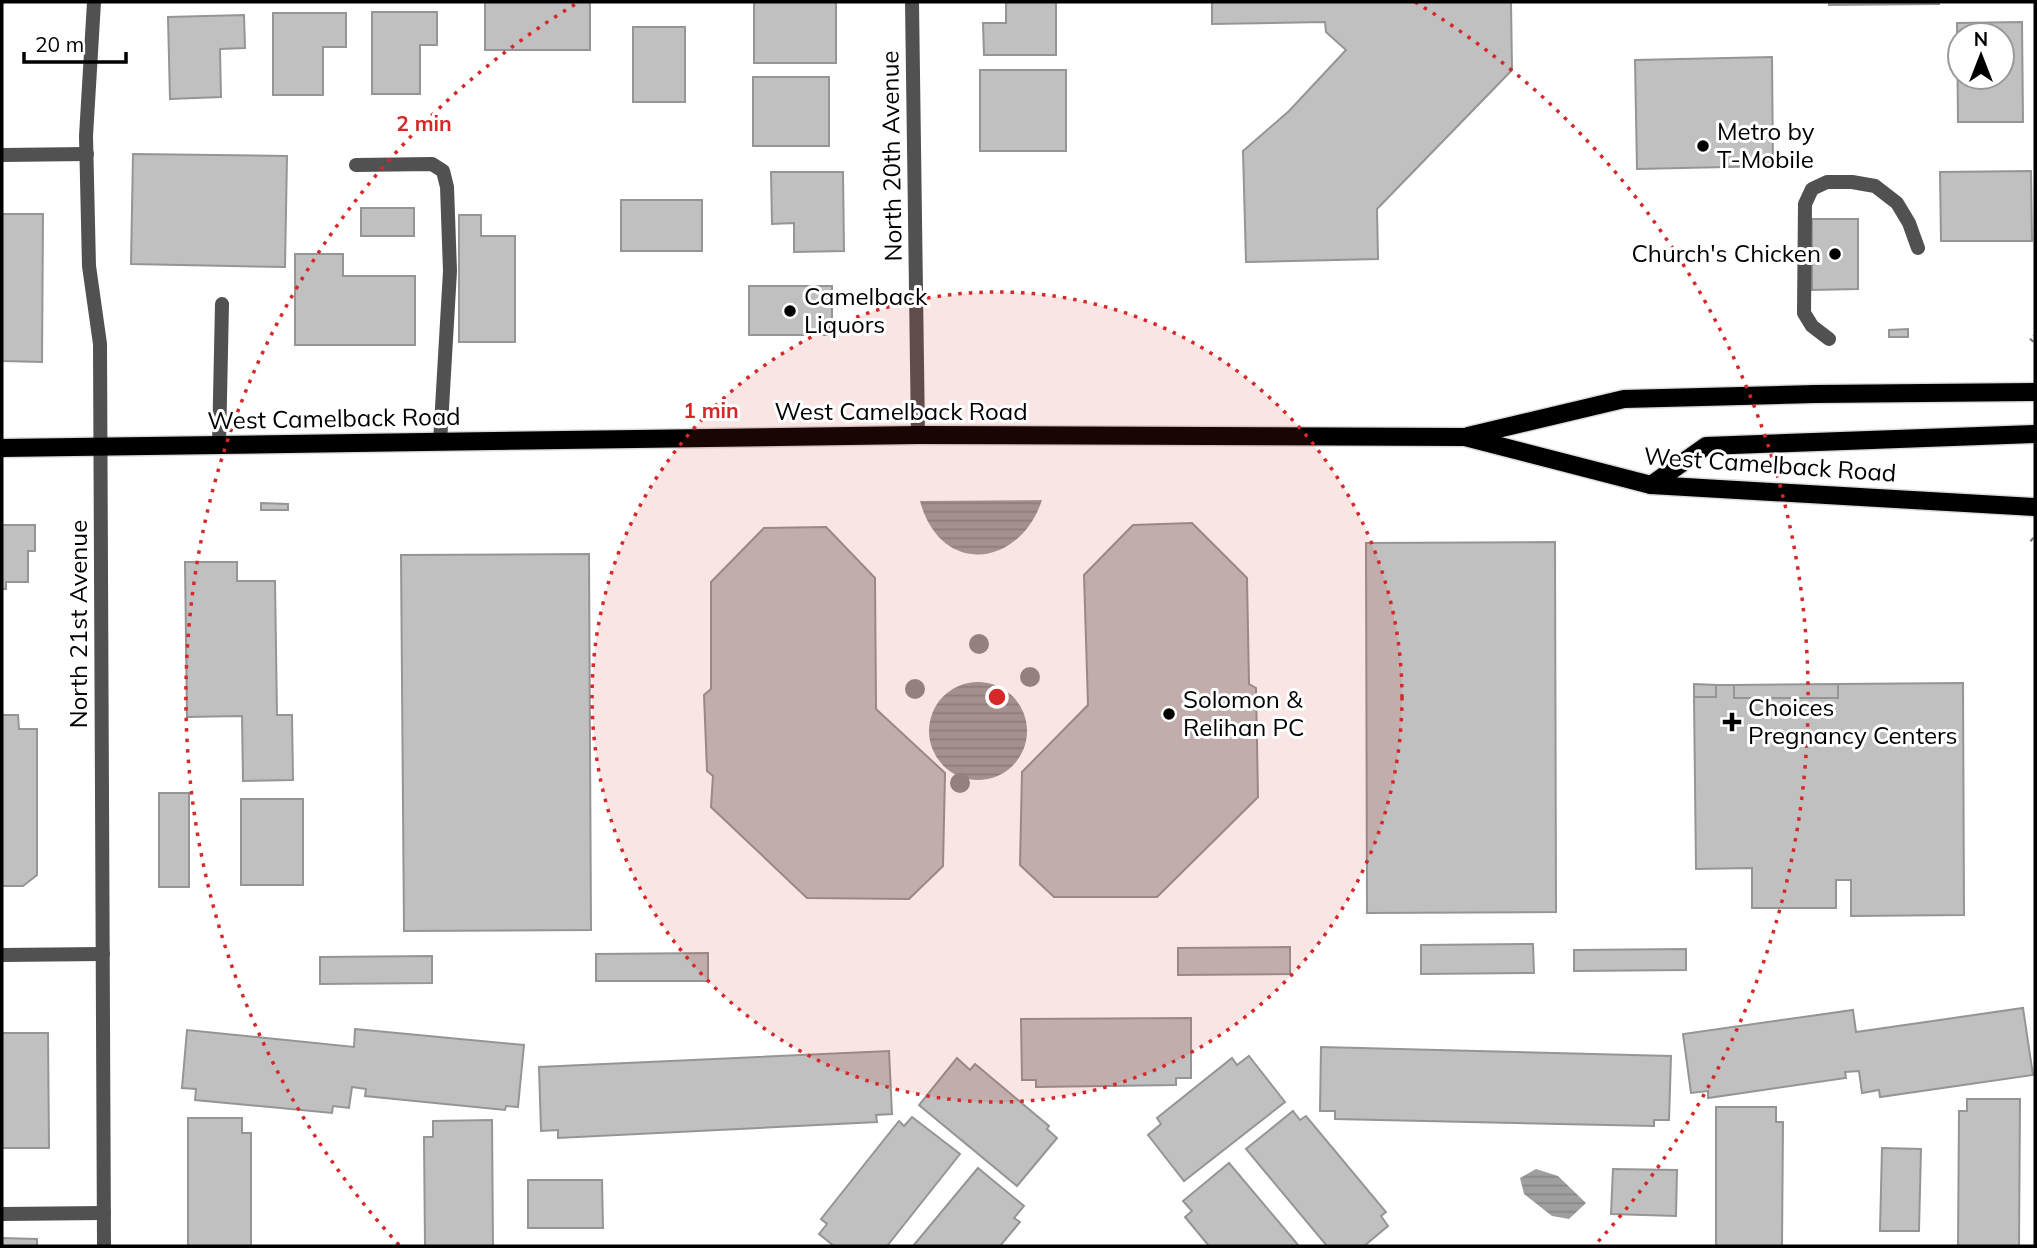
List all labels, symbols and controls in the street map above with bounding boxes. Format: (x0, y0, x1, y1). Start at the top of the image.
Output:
scale bar (24, 21, 126, 65)
north arrow (1946, 21, 2016, 91)
text: N (1974, 27, 1988, 51)
text: 20 m (35, 31, 84, 57)
street label: North 20th Avenue (874, 50, 908, 262)
text: 2 min (396, 110, 452, 136)
place label: Metro by T-Mobile (1717, 116, 1815, 174)
marker: Metro by T-Mobile (1695, 138, 1711, 154)
place label: Church's Chicken (1631, 238, 1821, 268)
marker: Church's Chicken (1827, 246, 1843, 262)
place label: Camelback Liquors (804, 281, 928, 339)
marker: Camelback Liquors (782, 303, 798, 319)
street label: West Camelback Road (774, 396, 1028, 426)
text: 1 min (683, 397, 739, 423)
street label: West Camelback Road (207, 401, 461, 435)
street label: West Camelback Road (1643, 440, 1897, 488)
street label: North 21st Avenue (63, 520, 93, 728)
place label: Solomon & Relihan PC (1183, 684, 1304, 742)
centre of rings (985, 685, 1009, 709)
place label: Choices Pregnancy Centers (1748, 692, 1958, 750)
marker: Solomon & Relihan PC (1161, 706, 1177, 722)
marker: Choices Pregnancy Centers (1722, 712, 1742, 732)

